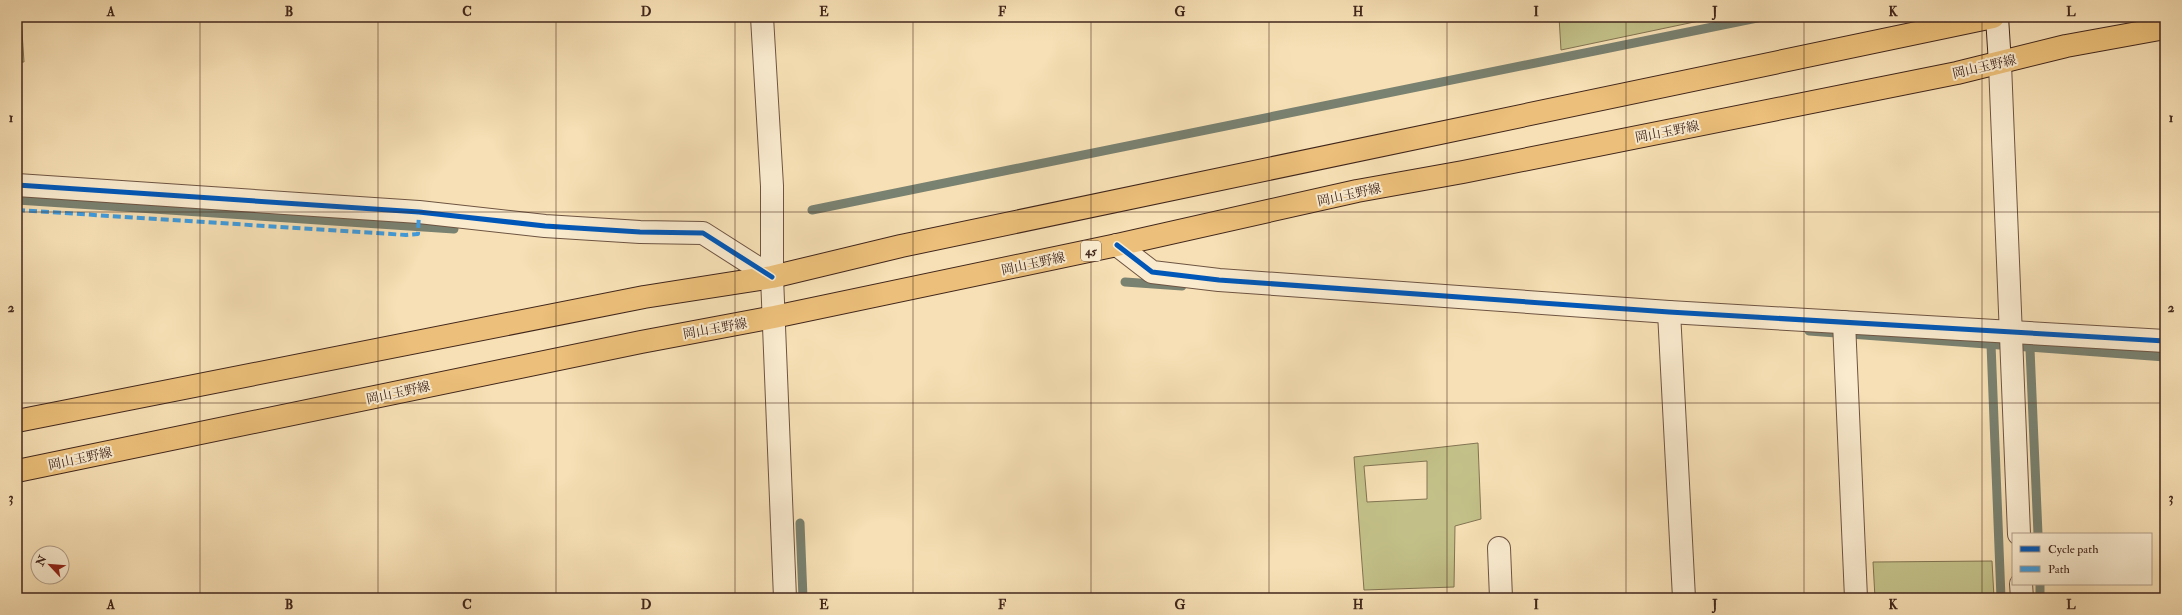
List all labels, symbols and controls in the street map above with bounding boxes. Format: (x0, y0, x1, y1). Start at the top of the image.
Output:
text: A (106, 4, 116, 20)
text: B (285, 4, 293, 20)
text: C (462, 4, 472, 20)
text: D (641, 4, 652, 20)
text: E (819, 4, 829, 20)
text: F (998, 4, 1007, 20)
text: G (1175, 4, 1186, 20)
text: H (1353, 4, 1364, 20)
text: I (1533, 4, 1539, 20)
text: J (1711, 4, 1718, 21)
text: K (1888, 4, 1898, 20)
text: L (2066, 4, 2076, 20)
street label: 岡山玉野線 (1951, 52, 2018, 82)
text: 1 (9, 110, 14, 126)
text: 1 (2169, 110, 2174, 126)
street label: 岡山玉野線 (1634, 118, 1701, 146)
street label: 岡山玉野線 (1316, 180, 1383, 210)
road number: 45 (1081, 241, 1101, 261)
street label: 岡山玉野線 (1000, 249, 1067, 279)
text: 2 (8, 300, 15, 316)
text: 2 (2168, 300, 2175, 316)
street label: 岡山玉野線 (682, 315, 749, 343)
street label: 岡山玉野線 (365, 378, 432, 408)
street label: 岡山玉野線 (47, 444, 114, 474)
text: 3 (9, 490, 14, 506)
text: 3 (2169, 490, 2174, 506)
legend (2012, 533, 2152, 585)
text: Cycle path (2048, 542, 2099, 557)
north arrow (30, 545, 70, 585)
text: N (33, 553, 50, 569)
text: Path (2048, 562, 2071, 577)
text: A (106, 597, 116, 613)
text: B (285, 597, 293, 613)
text: C (462, 597, 472, 613)
text: D (641, 597, 652, 613)
text: E (819, 597, 829, 613)
text: F (998, 597, 1007, 613)
text: G (1175, 597, 1186, 613)
text: H (1353, 597, 1364, 613)
text: I (1533, 597, 1539, 613)
text: J (1711, 597, 1718, 614)
text: K (1888, 597, 1898, 613)
text: L (2066, 597, 2076, 613)

